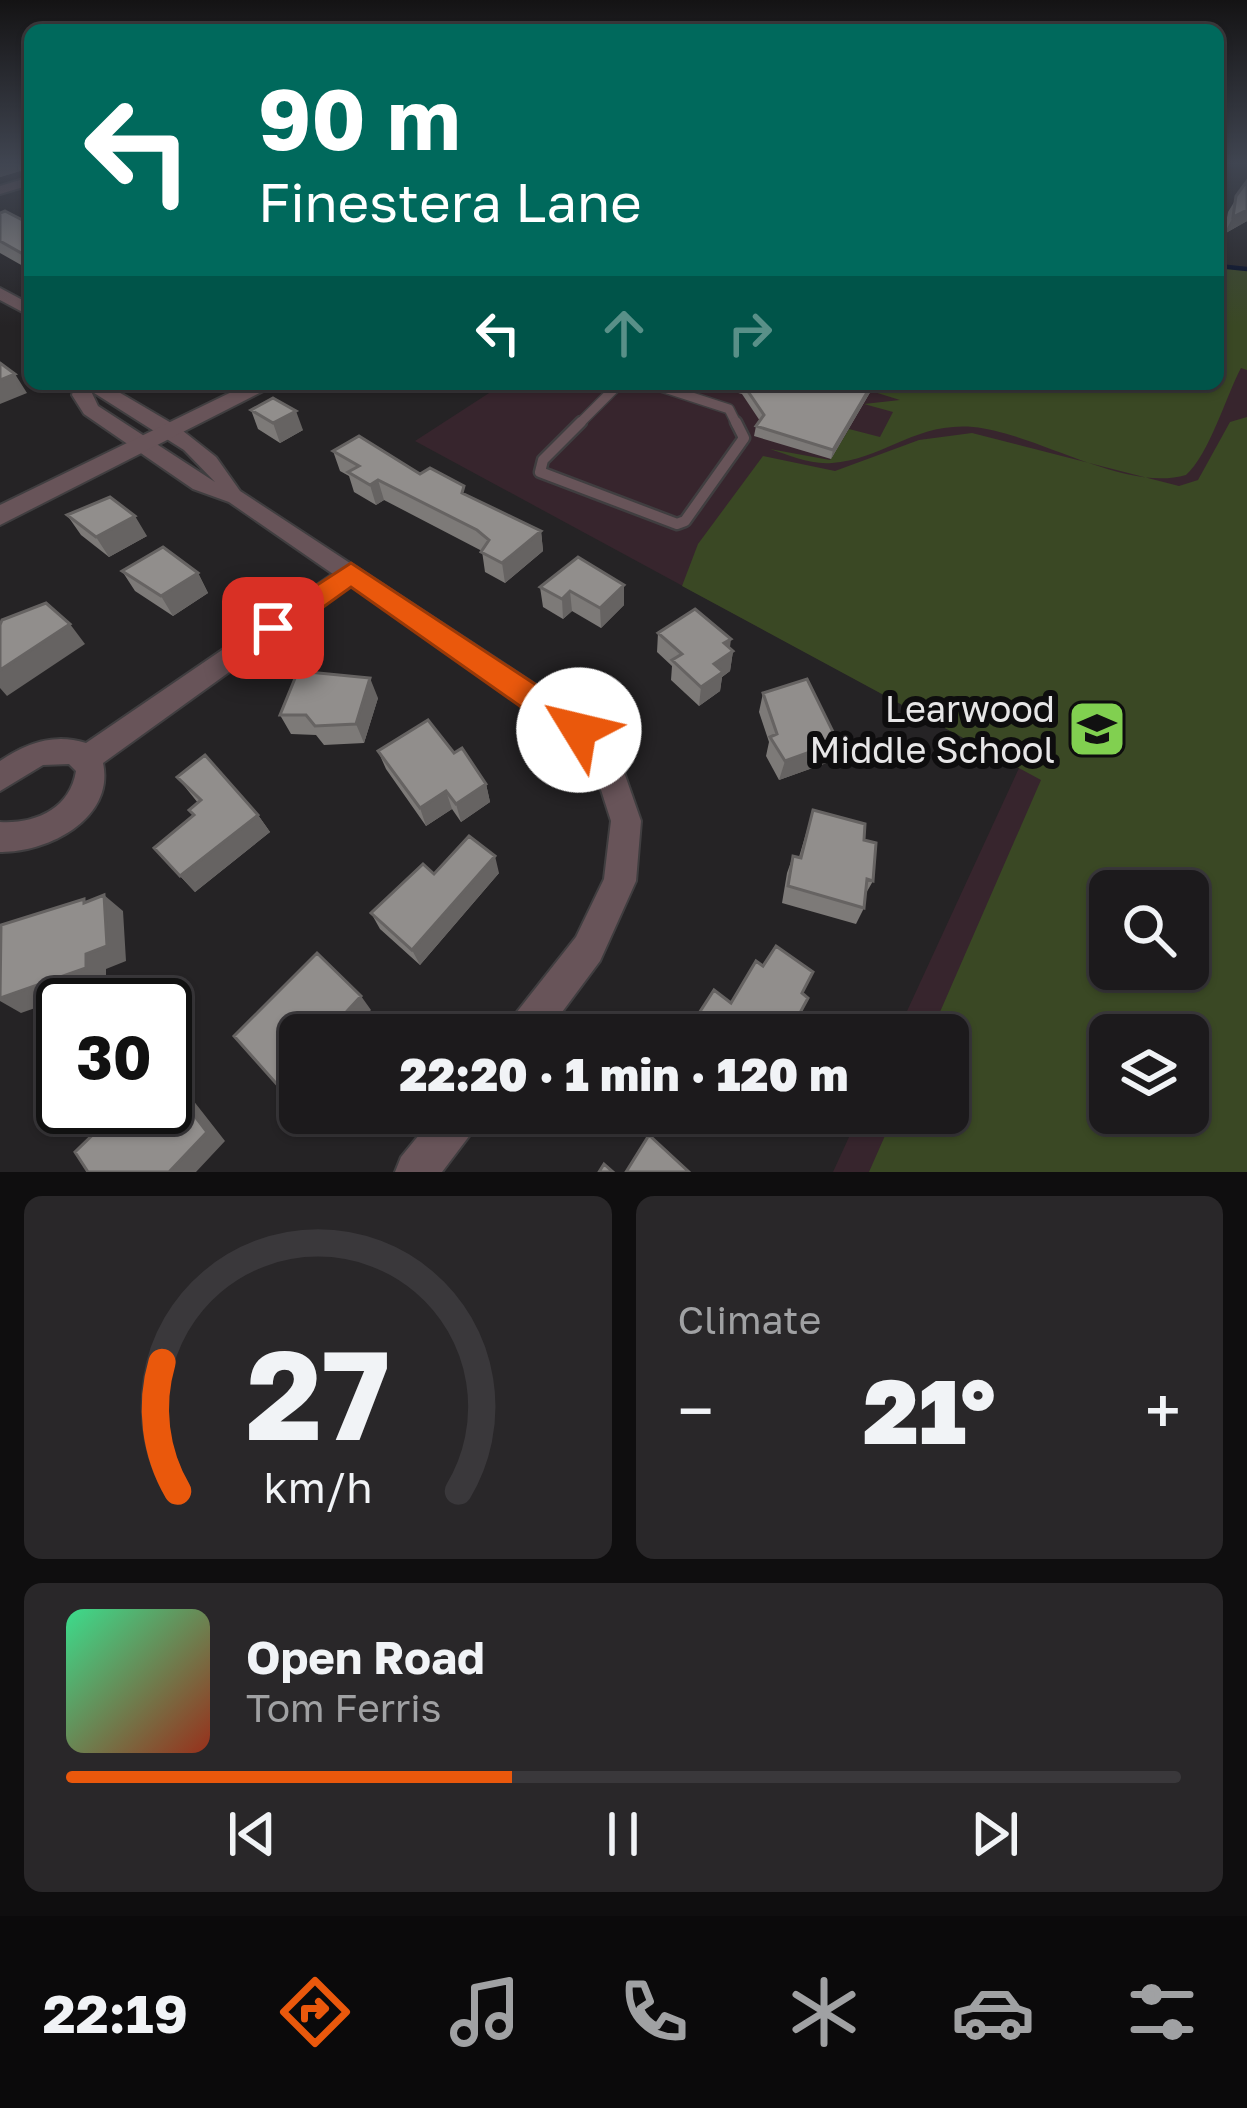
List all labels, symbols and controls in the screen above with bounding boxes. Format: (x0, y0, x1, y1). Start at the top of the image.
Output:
text: 90 m (258, 68, 460, 168)
icon: left (60, 72, 216, 228)
text: Finestera Lane (258, 169, 642, 234)
icon: left (465, 300, 531, 366)
icon: ahead (591, 300, 657, 366)
icon: right (717, 300, 783, 366)
pin (222, 577, 324, 679)
icon: arrive (240, 595, 306, 661)
position arrow (516, 667, 642, 793)
place label: Learwood Middle School (810, 687, 1055, 771)
school or university icon: Learwood Middle School (1066, 698, 1128, 760)
map controls (1089, 870, 1209, 1134)
button: search (1089, 870, 1209, 990)
speed limit sign: 30 (36, 978, 192, 1134)
button: layers (1089, 1014, 1209, 1134)
text: 22:20 · 1 min · 120 m (399, 1047, 849, 1101)
text: Climate (678, 1296, 821, 1343)
text: 27 (246, 1318, 390, 1467)
text: 21° (863, 1356, 996, 1464)
text: − (678, 1370, 714, 1450)
text: + (1145, 1370, 1181, 1450)
text: km/h (263, 1460, 372, 1511)
text: Open Road (246, 1630, 485, 1684)
text: Tom Ferris (246, 1684, 441, 1731)
icon: previous (219, 1801, 285, 1867)
icon: pause (590, 1801, 656, 1867)
icon: next (962, 1801, 1028, 1867)
icon: directions (273, 1970, 357, 2054)
icon: music (443, 1970, 527, 2054)
icon: phone (612, 1970, 696, 2054)
icon: climate (782, 1970, 866, 2054)
icon: car (951, 1970, 1035, 2054)
icon: filters (1120, 1970, 1204, 2054)
text: 22:19 (43, 1980, 188, 2045)

